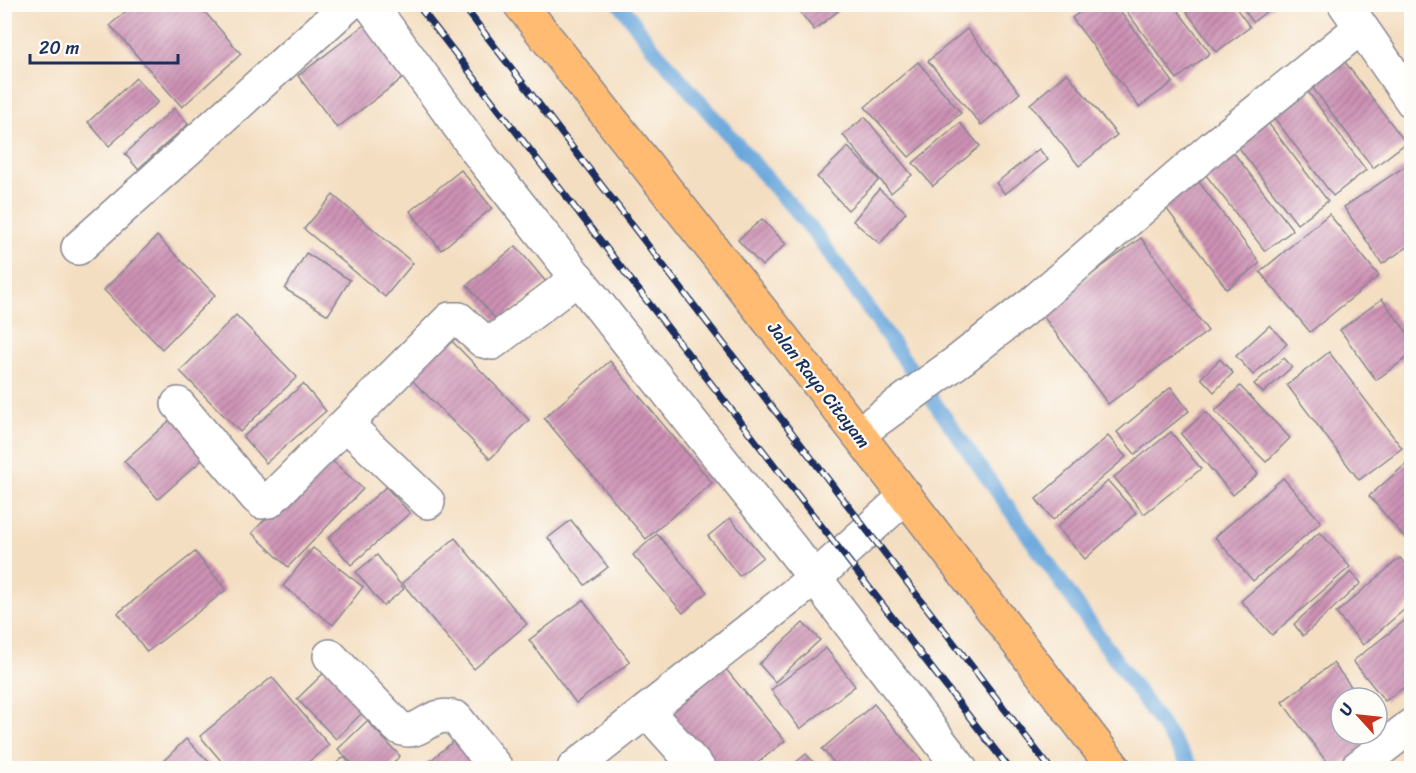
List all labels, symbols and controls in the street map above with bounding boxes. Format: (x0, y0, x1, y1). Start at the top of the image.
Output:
scale bar (30, 27, 178, 65)
text: 20 m (39, 32, 79, 64)
street label: Jalan Raya Citayam (758, 314, 879, 456)
north arrow (1329, 686, 1389, 746)
text: U (1331, 697, 1362, 721)

